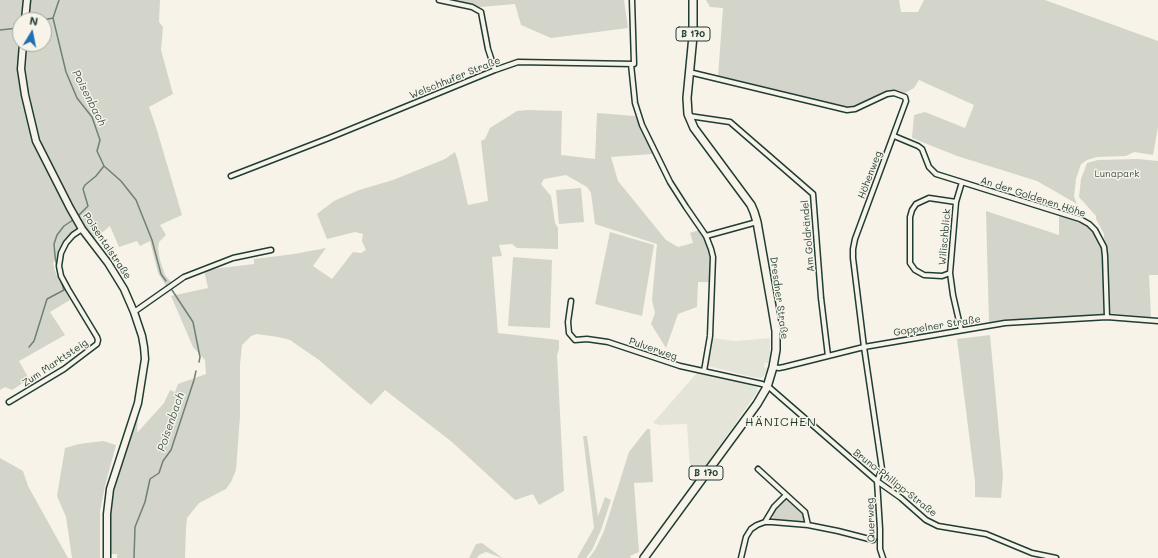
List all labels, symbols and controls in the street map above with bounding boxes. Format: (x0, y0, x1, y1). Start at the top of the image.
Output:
north arrow (12, 12, 52, 52)
text: N (29, 13, 39, 29)
road number: B 170 (676, 27, 710, 41)
street label: Welschhufer Straße (408, 54, 502, 102)
water label: Poisenbach (69, 68, 109, 128)
street label: Höhenweg (855, 149, 885, 201)
park label: Lunapark (1094, 168, 1140, 180)
street label: An der Goldenen Höhe (979, 174, 1087, 220)
street label: Am Goldrändel (799, 200, 817, 272)
street label: Wilischblick (937, 208, 953, 266)
street label: Poisentalstraße (80, 210, 134, 282)
street label: Dresdner Straße (767, 256, 791, 340)
street label: Goppelner Straße (893, 313, 981, 339)
street label: Pulverweg (627, 335, 679, 363)
street label: Zum Marktsteig (20, 337, 90, 389)
water label: Poisenbach (155, 391, 187, 453)
district label: HÄNICHEN (745, 415, 817, 429)
street label: Bruno-Philipp-Straße (851, 447, 939, 519)
road number: B 170 (689, 466, 723, 480)
street label: Querweg (864, 498, 878, 542)

